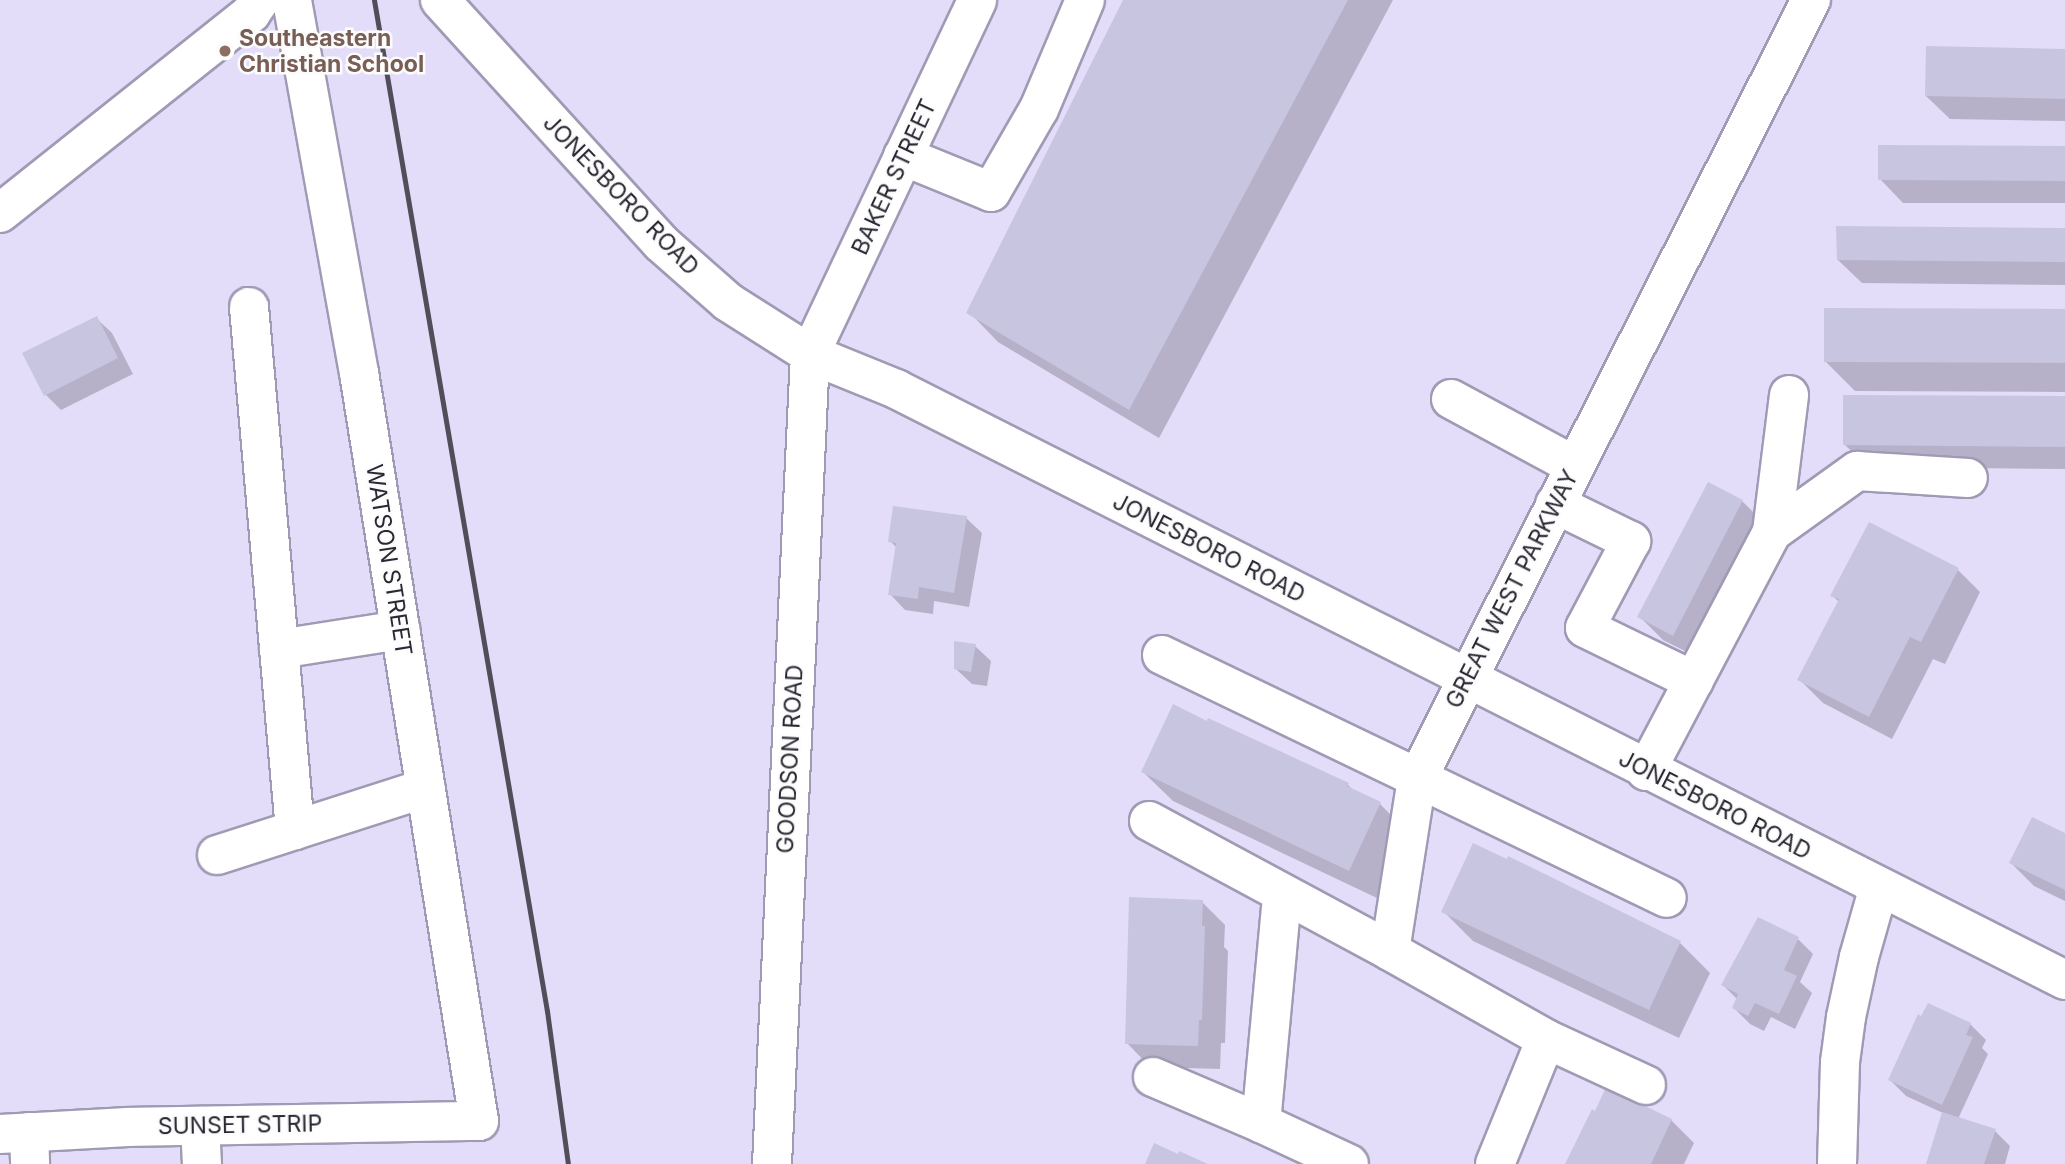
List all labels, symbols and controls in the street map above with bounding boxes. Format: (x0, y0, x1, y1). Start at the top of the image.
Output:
place label: Southeastern Christian School (239, 24, 424, 78)
marker: Southeastern Christian School (217, 43, 233, 59)
street label: BAKER STREET (846, 95, 942, 259)
street label: JONESBORO ROAD (537, 109, 705, 281)
street label: WATSON STREET (360, 462, 418, 658)
street label: GREAT WEST PARKWAY (1440, 465, 1584, 713)
street label: JONESBORO ROAD (1108, 488, 1310, 608)
street label: GOODSON ROAD (771, 664, 809, 854)
street label: JONESBORO ROAD (1614, 745, 1816, 865)
street label: SUNSET STRIP (158, 1110, 322, 1140)

